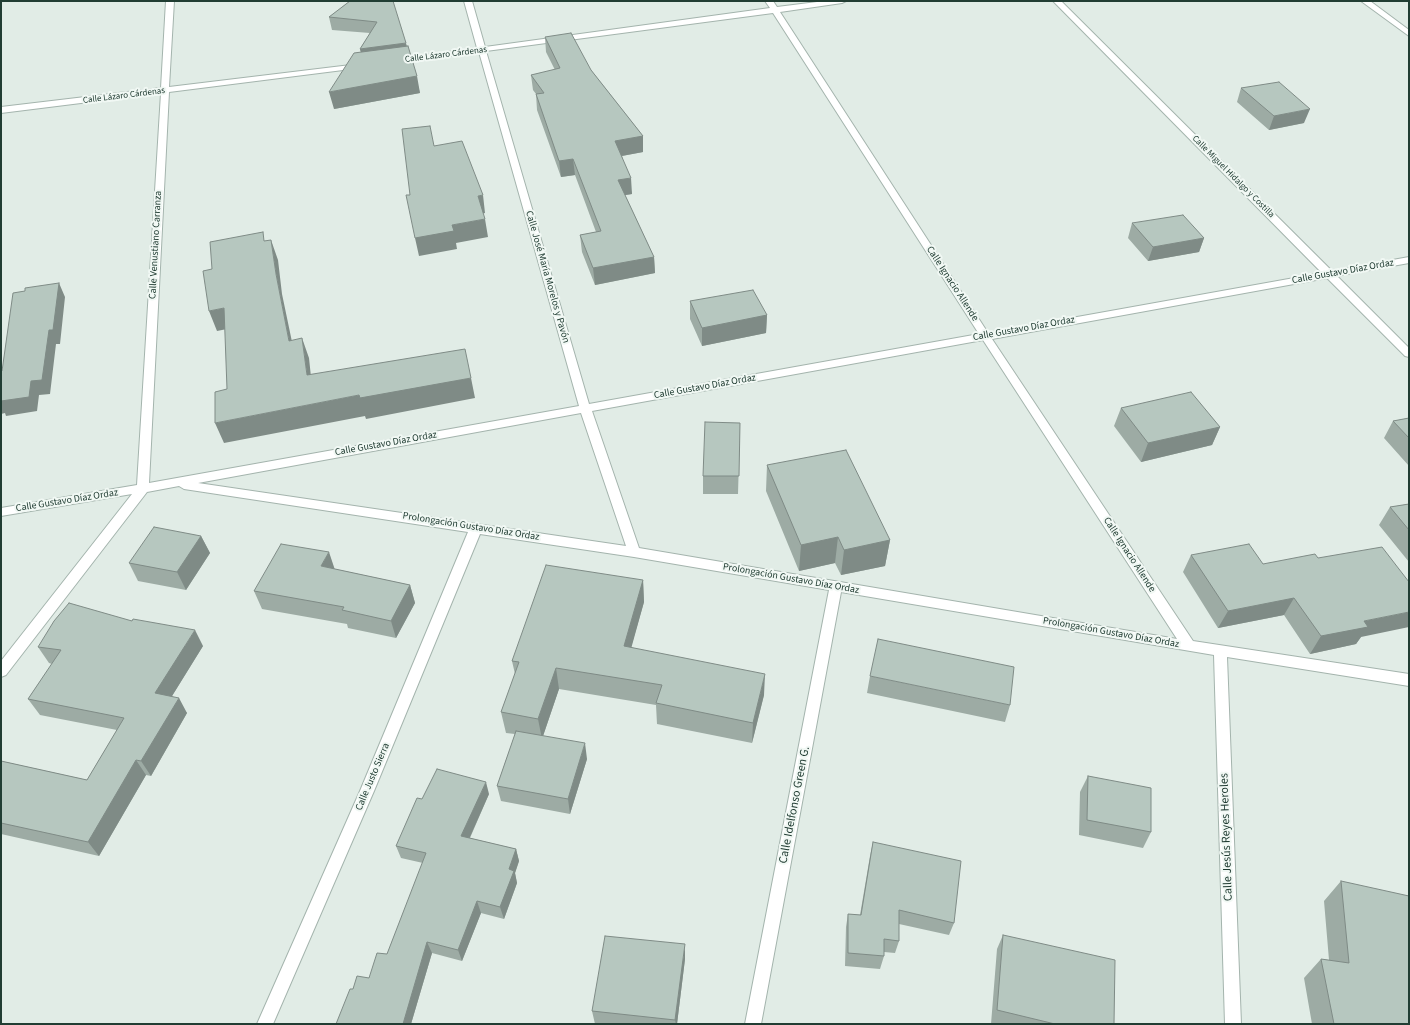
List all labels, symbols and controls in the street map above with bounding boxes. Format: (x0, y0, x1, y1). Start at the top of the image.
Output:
street label: Calle Lázaro Cárdenas (404, 45, 488, 65)
street label: Calle Lázaro Cárdenas (82, 86, 166, 106)
street label: Calle Miguel Hidalgo y Costilla (1189, 133, 1277, 221)
street label: Calle Venustiano Carranza (147, 191, 165, 299)
street label: Calle José María Morelos y Pavón (522, 209, 572, 345)
street label: Calle Ignacio Allende (923, 244, 981, 324)
street label: Calle Gustavo Díaz Ordaz (1291, 257, 1395, 287)
street label: Calle Gustavo Díaz Ordaz (972, 314, 1076, 344)
street label: Calle Gustavo Díaz Ordaz (653, 372, 757, 402)
street label: Calle Gustavo Díaz Ordaz (334, 429, 438, 459)
street label: Calle Gustavo Díaz Ordaz (15, 487, 119, 515)
street label: Prolongación Gustavo Díaz Ordaz (402, 510, 540, 544)
street label: Calle Ignacio Allende (1100, 515, 1158, 595)
street label: Prolongación Gustavo Díaz Ordaz (722, 561, 860, 597)
street label: Prolongación Gustavo Díaz Ordaz (1042, 615, 1180, 651)
street label: Calle Justo Sierra (353, 741, 393, 813)
street label: Calle Idelfonso Green G. (777, 745, 813, 865)
street label: Calle Jesús Reyes Heroles (1218, 773, 1236, 901)

